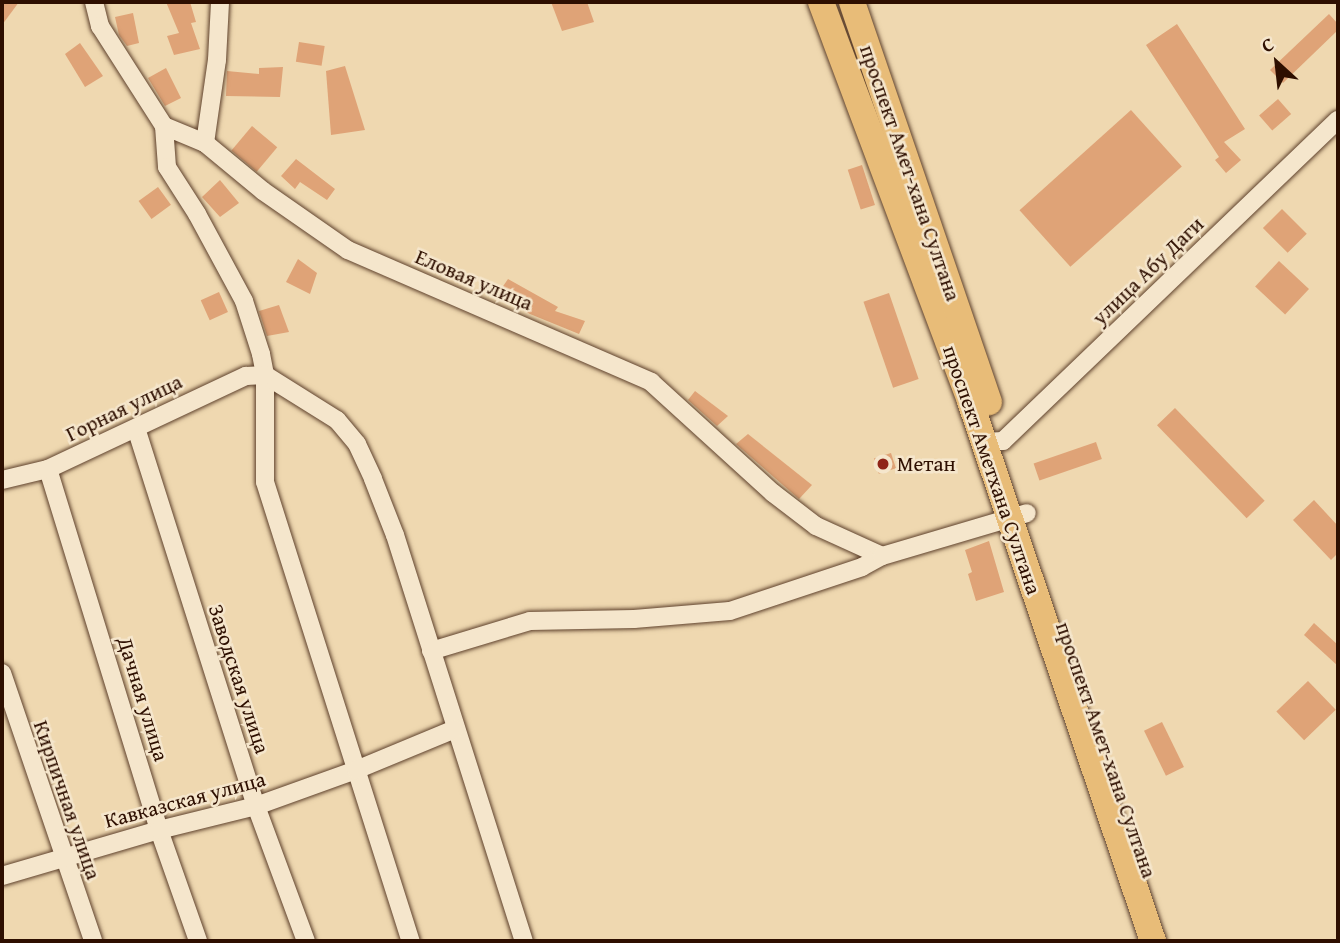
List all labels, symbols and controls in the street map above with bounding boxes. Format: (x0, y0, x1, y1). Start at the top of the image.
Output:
north arrow (1242, 28, 1312, 98)
text: С (1256, 29, 1279, 59)
street label: проспект Амет-хана Султана (854, 42, 966, 304)
street label: улица Абу Даги (1087, 212, 1209, 330)
street label: Еловая улица (412, 244, 536, 316)
street label: проспект Аметхана Султана (937, 342, 1047, 598)
street label: Горная улица (62, 369, 186, 447)
place label: Метан (897, 451, 956, 477)
marker: Метан (875, 456, 891, 472)
street label: Заводская улица (203, 601, 275, 757)
street label: проспект Амет-хана Султана (1050, 619, 1162, 881)
street label: Дачная улица (112, 634, 174, 764)
street label: Кирпичная улица (28, 717, 106, 883)
street label: Кавказская улица (102, 766, 268, 834)

